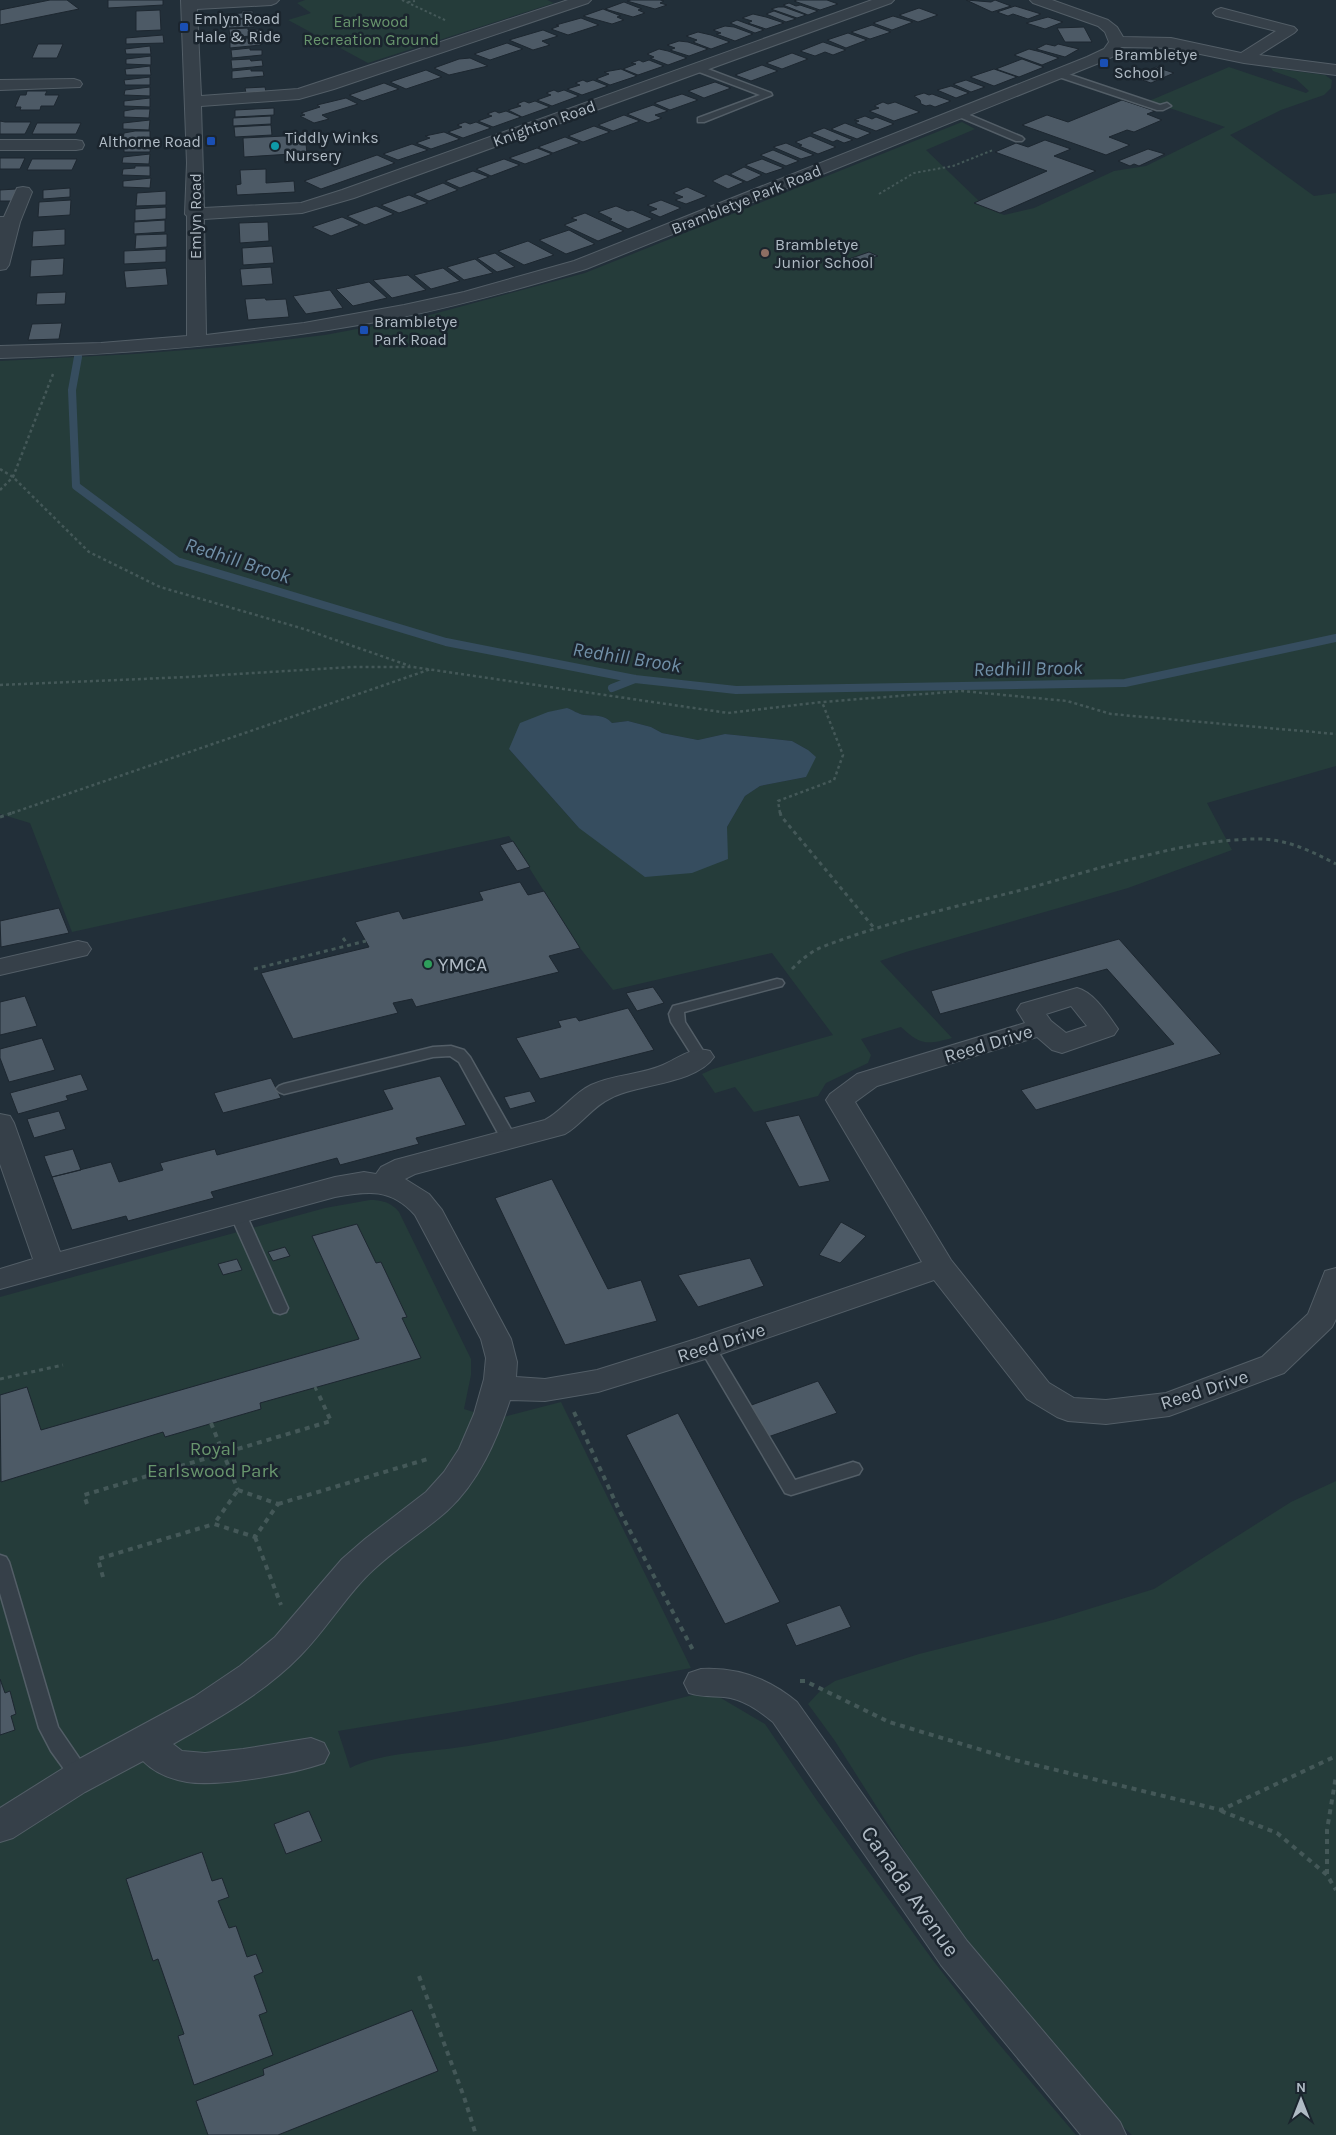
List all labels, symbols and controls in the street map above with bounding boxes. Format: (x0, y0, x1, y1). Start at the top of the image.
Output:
place label: Emlyn Road Hale & Ride (194, 9, 281, 46)
park label: Earlswood Recreation Ground (303, 12, 439, 49)
marker: Emlyn Road Hale & Ride (178, 21, 190, 33)
place label: Brambletye School (1114, 45, 1197, 82)
marker: Brambletye School (1098, 57, 1110, 69)
street label: Knighton Road (490, 96, 598, 151)
place label: Tiddly Winks Nursery (285, 128, 379, 165)
place label: Althorne Road (99, 132, 201, 151)
marker: Althorne Road (205, 135, 217, 147)
marker: Tiddly Winks Nursery (269, 140, 281, 152)
street label: Brambletye Park Road (668, 161, 824, 238)
street label: Emlyn Road (186, 173, 205, 259)
place label: Brambletye Junior School (775, 235, 873, 272)
marker: Brambletye Junior School (759, 247, 771, 259)
place label: Brambletye Park Road (374, 312, 457, 349)
marker: Brambletye Park Road (358, 324, 370, 336)
water label: Redhill Brook (182, 533, 294, 589)
water label: Redhill Brook (571, 638, 684, 678)
water label: Redhill Brook (973, 656, 1084, 681)
place label: YMCA (438, 954, 487, 976)
marker: YMCA (422, 958, 434, 970)
street label: Reed Drive (941, 1020, 1035, 1068)
street label: Reed Drive (674, 1318, 768, 1368)
street label: Reed Drive (1157, 1365, 1251, 1415)
park label: Royal Earlswood Park (147, 1438, 279, 1482)
street label: Canada Avenue (855, 1821, 965, 1962)
north arrow (1276, 2075, 1326, 2125)
text: N (1296, 2079, 1306, 2096)

